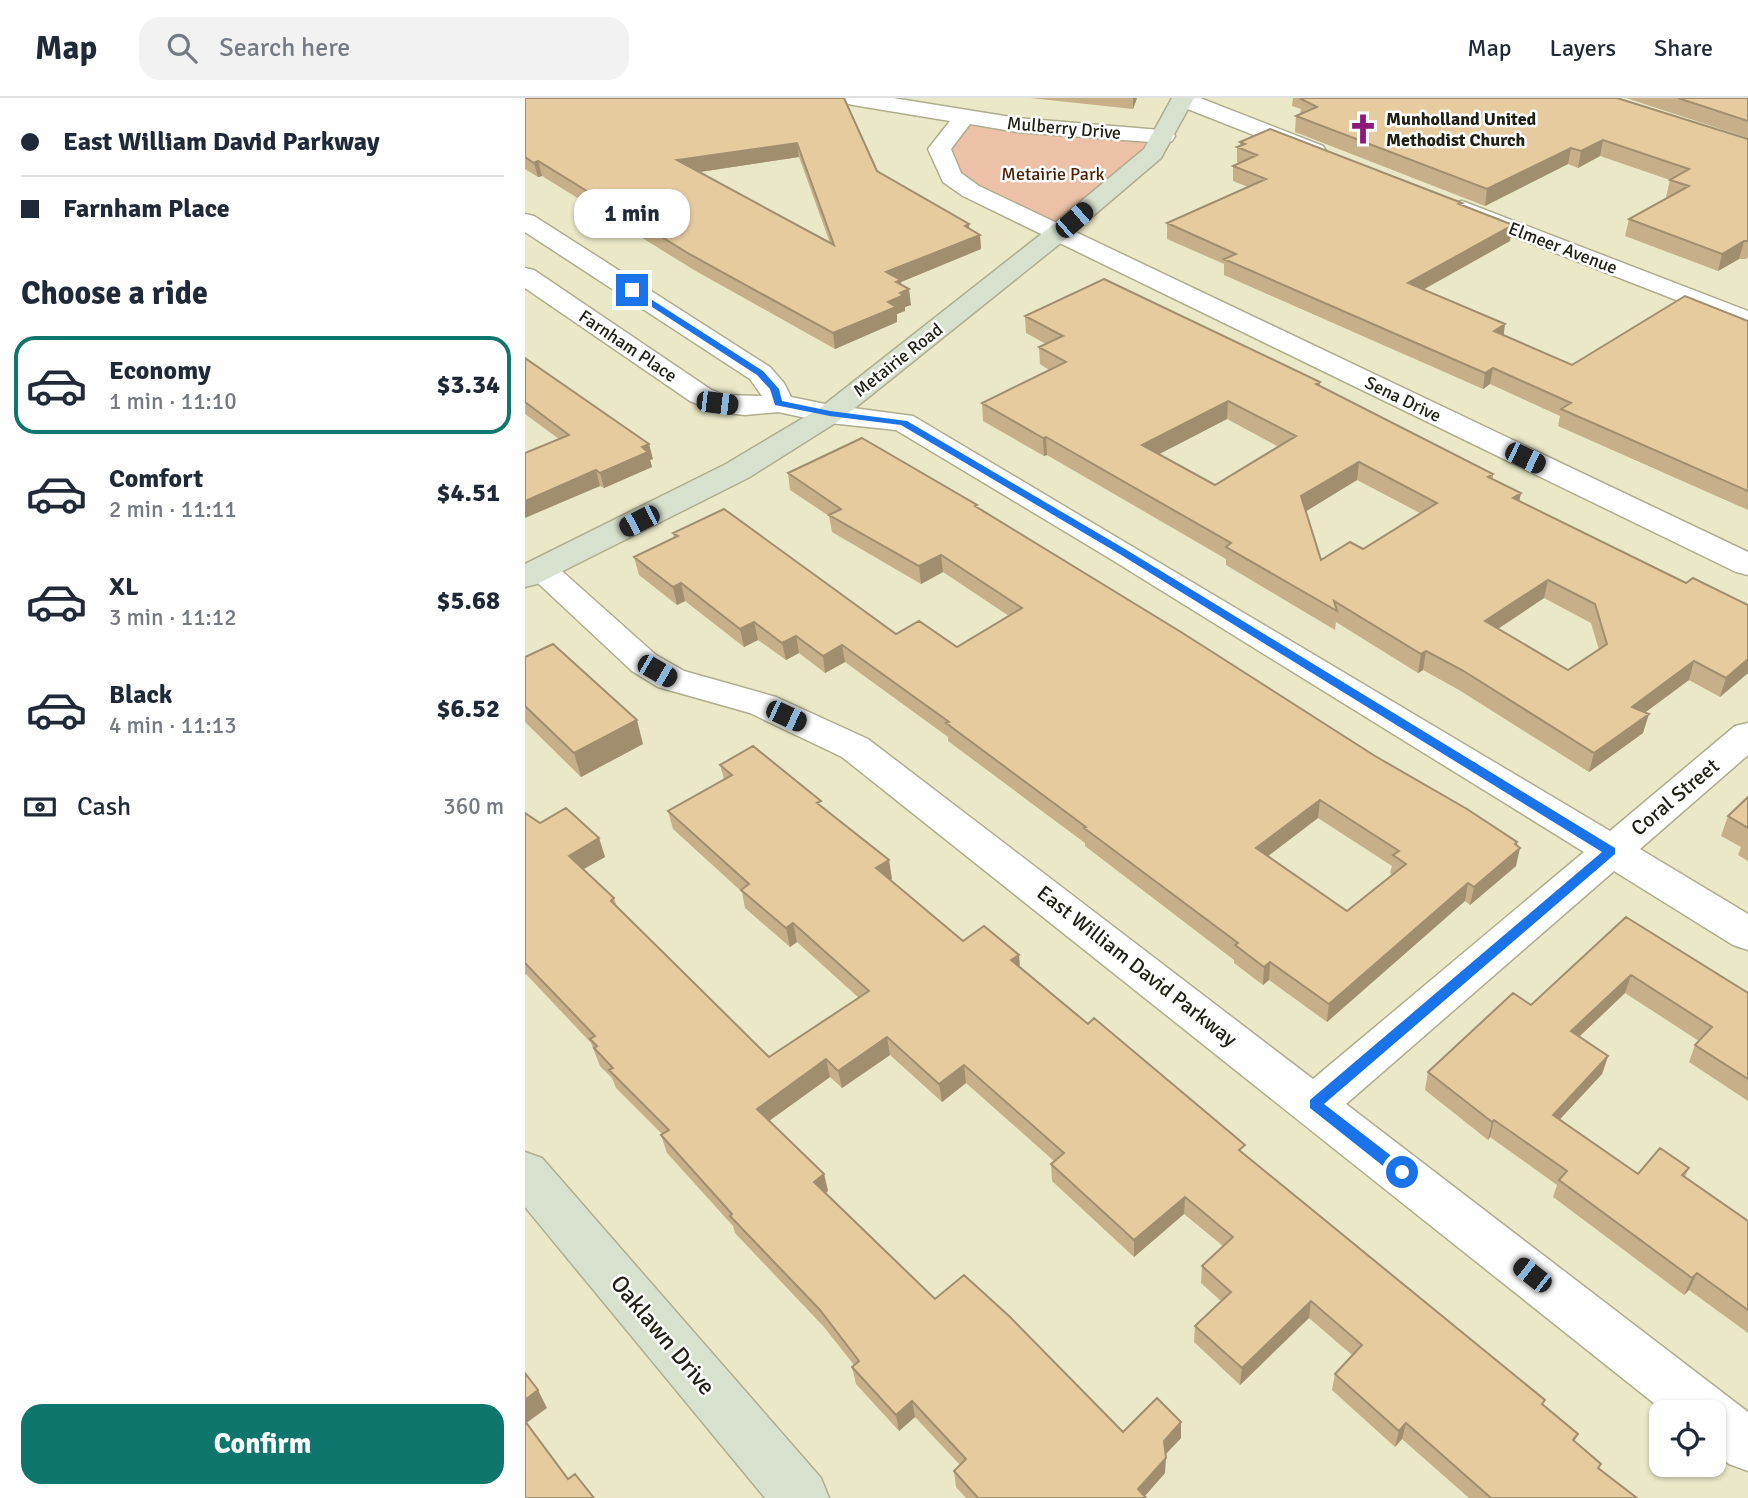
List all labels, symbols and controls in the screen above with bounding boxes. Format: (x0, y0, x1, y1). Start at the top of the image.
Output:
search box (139, 17, 629, 80)
text: Map (35, 28, 97, 69)
icon: search (163, 29, 201, 67)
text: Search here (219, 32, 350, 64)
text: Map (1467, 33, 1512, 63)
text: Layers (1550, 33, 1616, 63)
text: Share (1654, 33, 1713, 63)
place label: Munholland United Methodist Church (1386, 108, 1537, 151)
street label: Mulberry Drive (1006, 112, 1122, 144)
church icon: Munholland United Methodist Church (1346, 112, 1380, 146)
text: East William David Parkway (63, 126, 380, 158)
park label: Metairie Park (1001, 163, 1105, 185)
callout: 1 min (574, 188, 690, 238)
text: Farnham Place (63, 193, 230, 225)
car (1052, 198, 1097, 242)
text: 1 min (604, 199, 660, 228)
street label: Elmeer Avenue (1506, 217, 1620, 279)
text: Choose a ride (21, 274, 208, 313)
route end (616, 274, 648, 306)
street label: Farnham Place (575, 305, 681, 387)
street label: Metairie Road (849, 318, 947, 402)
icon: car (25, 354, 88, 417)
text: Economy (109, 355, 211, 387)
text: $3.34 (436, 369, 500, 401)
street label: Sena Drive (1361, 371, 1445, 427)
text: 1 min · 11:10 (109, 387, 237, 416)
car (695, 390, 740, 416)
car (1502, 439, 1549, 477)
icon: car (25, 462, 88, 525)
text: Comfort (109, 463, 203, 495)
text: $4.51 (436, 477, 500, 509)
text: 2 min · 11:11 (109, 495, 237, 524)
car (616, 502, 663, 540)
icon: car (25, 570, 88, 633)
text: XL (109, 571, 139, 603)
text: $5.68 (436, 585, 500, 617)
text: 3 min · 11:12 (109, 603, 237, 632)
car (634, 651, 681, 691)
icon: car (25, 678, 88, 741)
text: Black (109, 679, 172, 711)
text: $6.52 (436, 693, 500, 725)
car (763, 698, 810, 734)
text: 4 min · 11:13 (109, 711, 237, 740)
street label: Coral Street (1626, 753, 1724, 841)
icon: cash (21, 788, 59, 826)
text: Cash (77, 791, 131, 823)
text: 360 m (443, 792, 504, 821)
street label: East William David Parkway (1032, 880, 1242, 1052)
route start (1386, 1156, 1418, 1188)
car (1509, 1254, 1556, 1296)
street label: Oaklawn Drive (604, 1269, 722, 1401)
map controls (1649, 1400, 1726, 1477)
button: locate (1649, 1400, 1726, 1477)
button: Confirm (21, 1404, 504, 1484)

